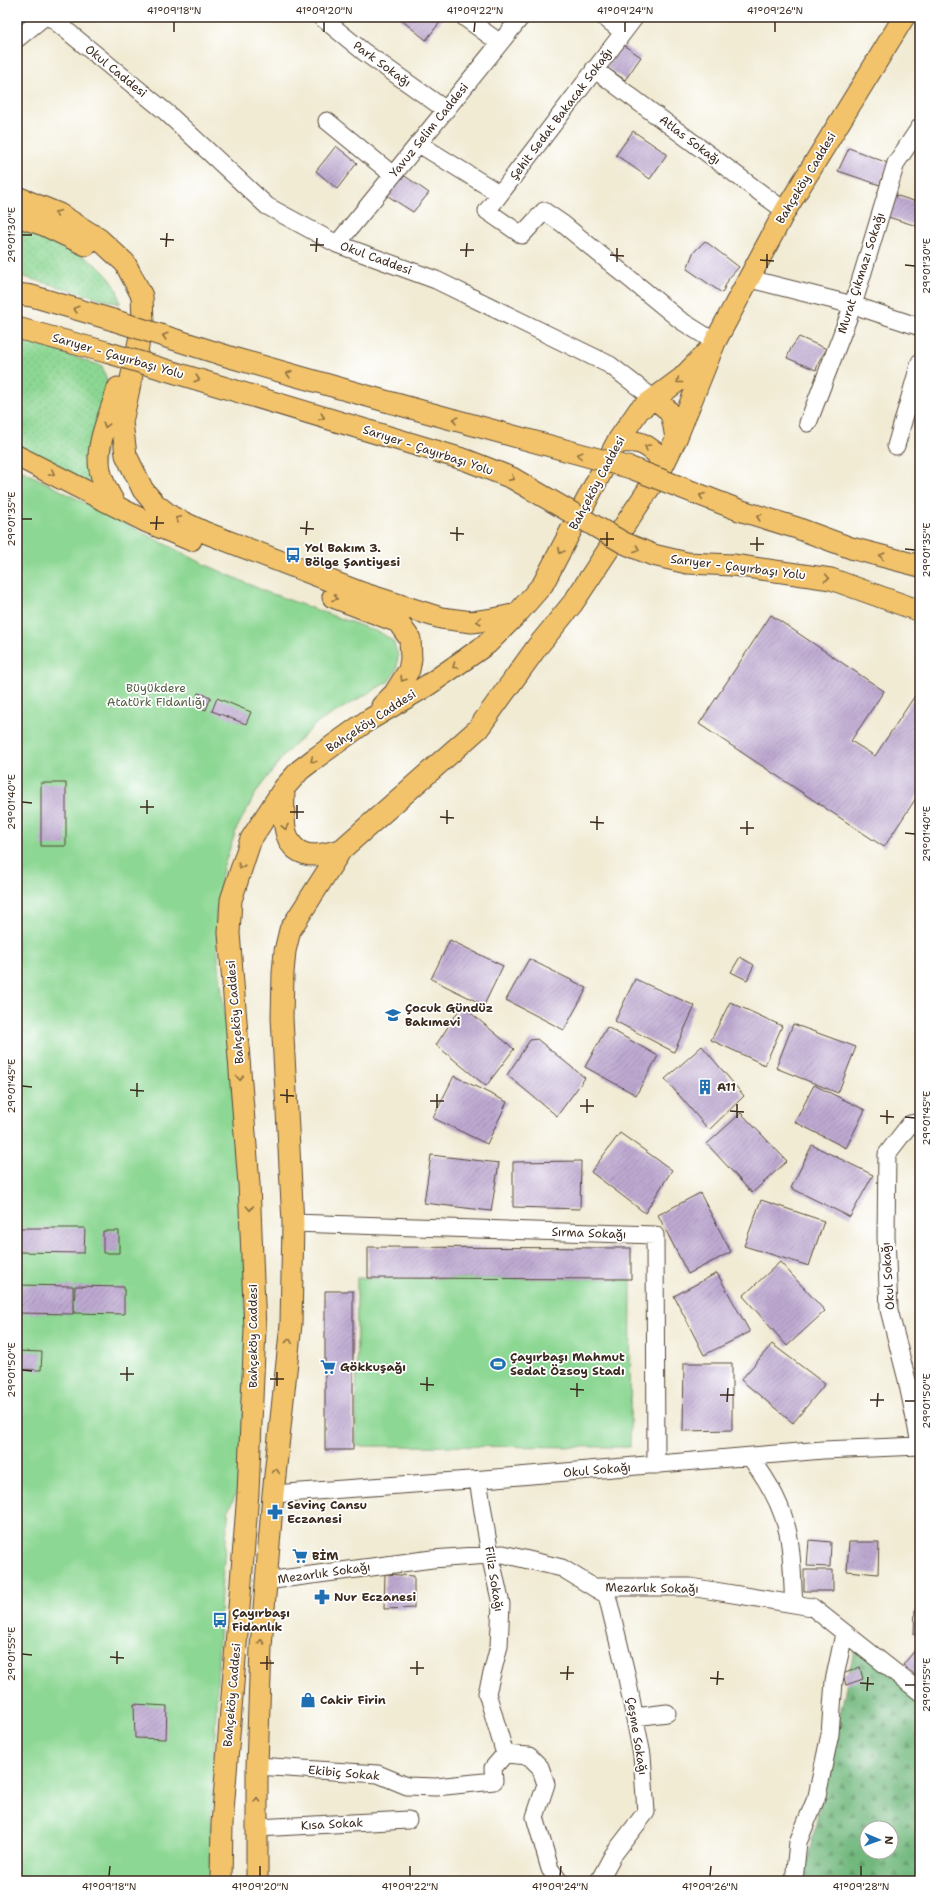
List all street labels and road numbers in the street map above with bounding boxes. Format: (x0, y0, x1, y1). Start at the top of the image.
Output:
street label: Park Sokağı (350, 38, 414, 90)
street label: Okul Caddesi (82, 41, 150, 101)
street label: Şehit Sedat Bakacak Sokağı (506, 45, 616, 183)
street label: Yavuz Selim Caddesi (386, 79, 472, 181)
street label: Atlas Sokağı (656, 112, 724, 168)
street label: Bahçeköy Caddesi (772, 129, 840, 227)
street label: Murat Çıkmazı Sokağı (834, 210, 888, 336)
street label: Okul Caddesi (338, 238, 414, 278)
street label: Sarıyer - Çayırbaşı Yolu (50, 330, 186, 382)
street label: Sarıyer - Çayırbaşı Yolu (361, 421, 495, 479)
street label: Bahçeköy Caddesi (565, 433, 629, 533)
street label: Sarıyer - Çayırbaşı Yolu (669, 551, 807, 583)
street label: Bahçeköy Caddesi (323, 686, 419, 756)
street label: Bahçeköy Caddesi (222, 959, 248, 1065)
street label: Sırma Sokağı (551, 1224, 627, 1242)
street label: Okul Sokağı (878, 1241, 898, 1311)
street label: Bahçeköy Caddesi (245, 1284, 261, 1388)
street label: Okul Sokağı (562, 1459, 632, 1481)
street label: Filiz Sokağı (481, 1545, 507, 1613)
street label: Mezarlık Sokağı (277, 1559, 371, 1587)
street label: Mezarlık Sokağı (605, 1579, 699, 1597)
street label: Bahçeköy Caddesi (219, 1642, 245, 1748)
street label: Çeşme Sokağı (623, 1696, 651, 1776)
street label: Ekibiç Sokak (307, 1762, 381, 1784)
street label: Kısa Sokak (300, 1814, 364, 1834)

